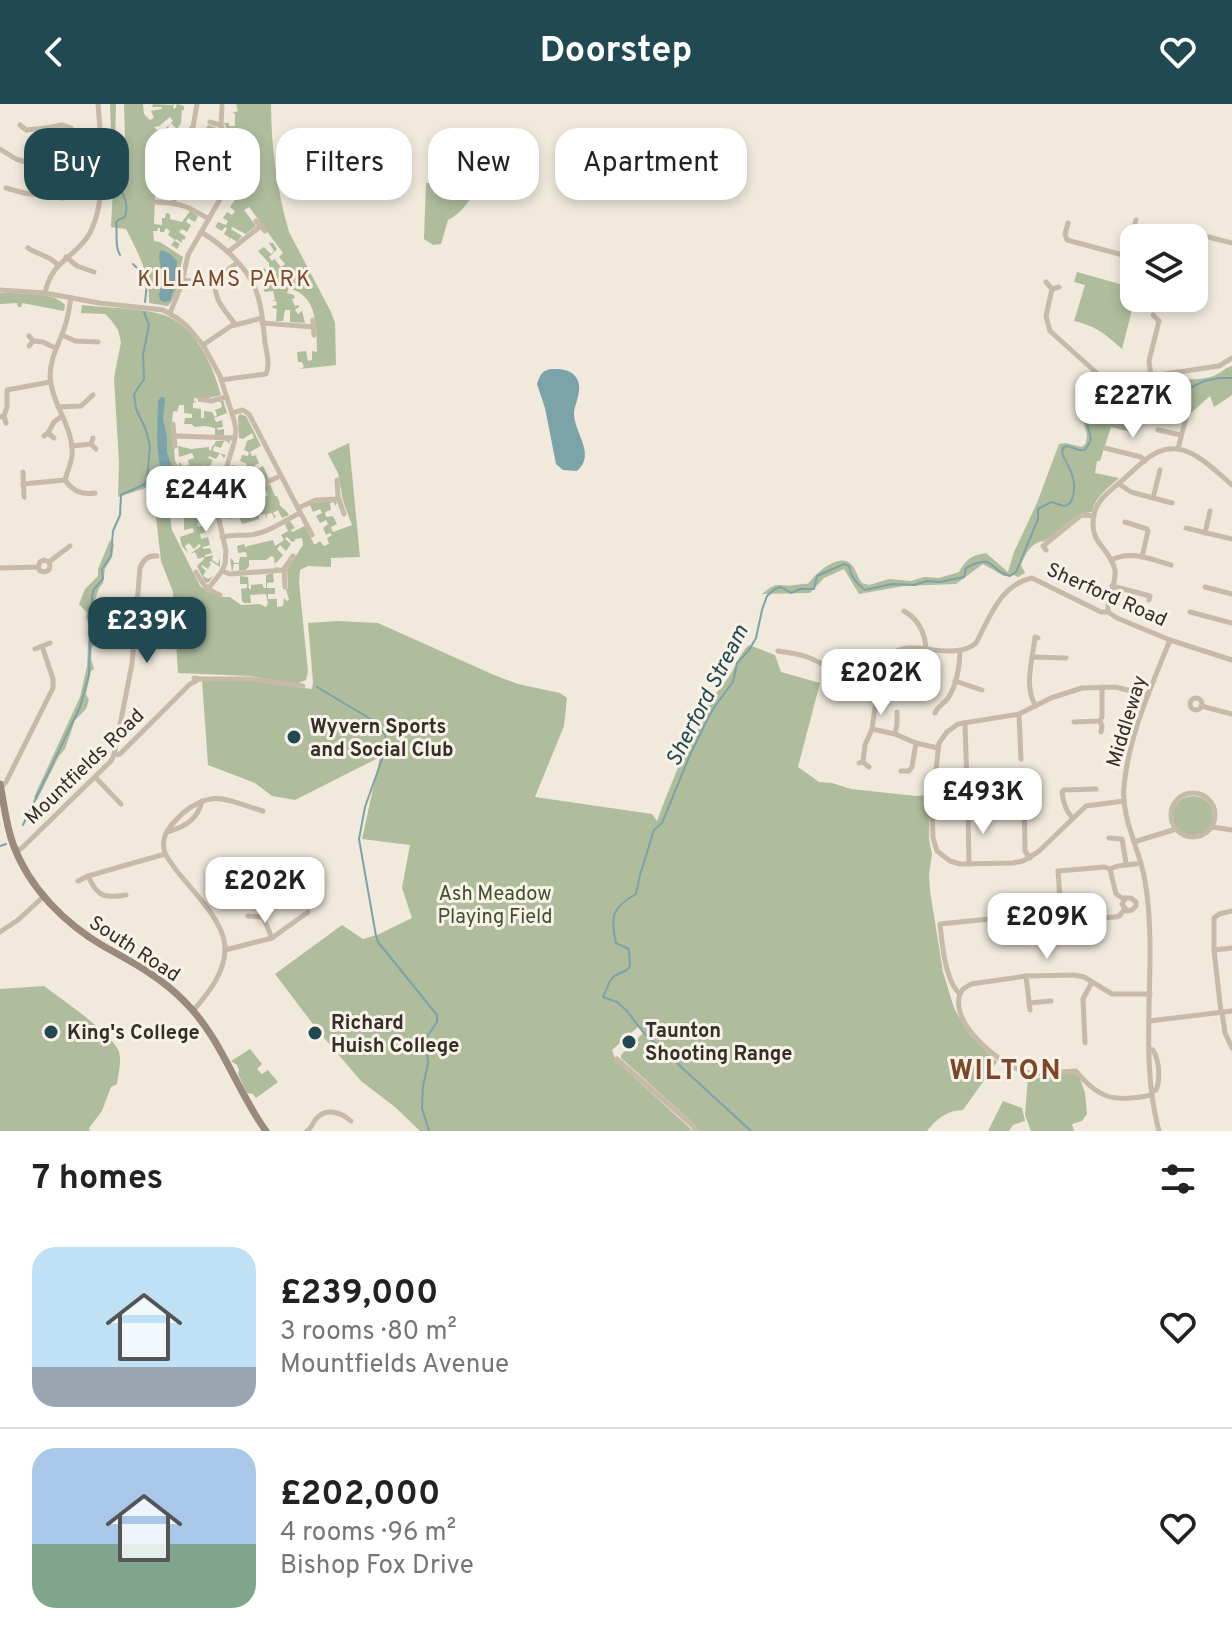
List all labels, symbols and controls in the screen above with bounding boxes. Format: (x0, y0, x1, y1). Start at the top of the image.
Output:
text: Doorstep (540, 29, 692, 75)
icon: back (32, 30, 76, 74)
icon: heart (1156, 30, 1200, 74)
chip: Buy (24, 128, 129, 200)
chip: Rent (145, 128, 260, 200)
chip: Filters (276, 128, 412, 200)
chip: New (428, 128, 539, 200)
chip: Apartment (555, 128, 747, 200)
map controls (1120, 224, 1208, 312)
button: layers (1120, 224, 1208, 312)
district label: KILLAMS PARK (137, 267, 313, 294)
pin: £227K (1077, 372, 1189, 440)
text: £227K (1093, 381, 1173, 414)
pin: £244K (150, 466, 262, 534)
text: £244K (164, 475, 248, 508)
street label: Sherford Road (1042, 558, 1170, 634)
pin: £239K (91, 597, 203, 665)
text: £239K (106, 606, 188, 639)
water label: Sherford Stream (661, 621, 755, 771)
pin: £202K (825, 649, 937, 717)
text: £202K (840, 658, 923, 691)
street label: Middleway (1102, 673, 1154, 771)
street label: Mountfields Road (20, 704, 151, 831)
place label: Wyvern Sports and Social Club (310, 715, 454, 764)
marker: Wyvern Sports and Social Club (285, 728, 303, 746)
pin: £493K (927, 768, 1039, 836)
text: £493K (942, 777, 1024, 810)
pin: £202K (209, 857, 321, 925)
text: £202K (224, 866, 307, 899)
park label: Ash Meadow Playing Field (437, 882, 553, 931)
pin: £209K (991, 893, 1103, 961)
text: £209K (1005, 902, 1089, 935)
street label: South Road (83, 911, 184, 989)
place label: Richard Huish College (331, 1011, 459, 1060)
place label: Taunton Shooting Range (645, 1019, 792, 1068)
place label: King's College (67, 1021, 200, 1047)
marker: King's College (42, 1023, 60, 1041)
marker: Richard Huish College (306, 1024, 324, 1042)
marker: Taunton Shooting Range (620, 1033, 638, 1051)
district label: WILTON (949, 1054, 1063, 1090)
icon: filters (1156, 1157, 1200, 1201)
text: 7 homes (32, 1158, 163, 1201)
text: £239,000 (280, 1273, 438, 1316)
icon: home (96, 1279, 192, 1375)
icon: heart (1156, 1305, 1200, 1349)
text: 3 rooms · 80 m² (280, 1316, 457, 1349)
text: Mountfields Avenue (280, 1349, 509, 1382)
text: £202,000 (280, 1474, 440, 1517)
icon: home (96, 1480, 192, 1576)
icon: heart (1156, 1506, 1200, 1550)
text: 4 rooms · 96 m² (280, 1517, 456, 1550)
text: Bishop Fox Drive (280, 1550, 474, 1583)

